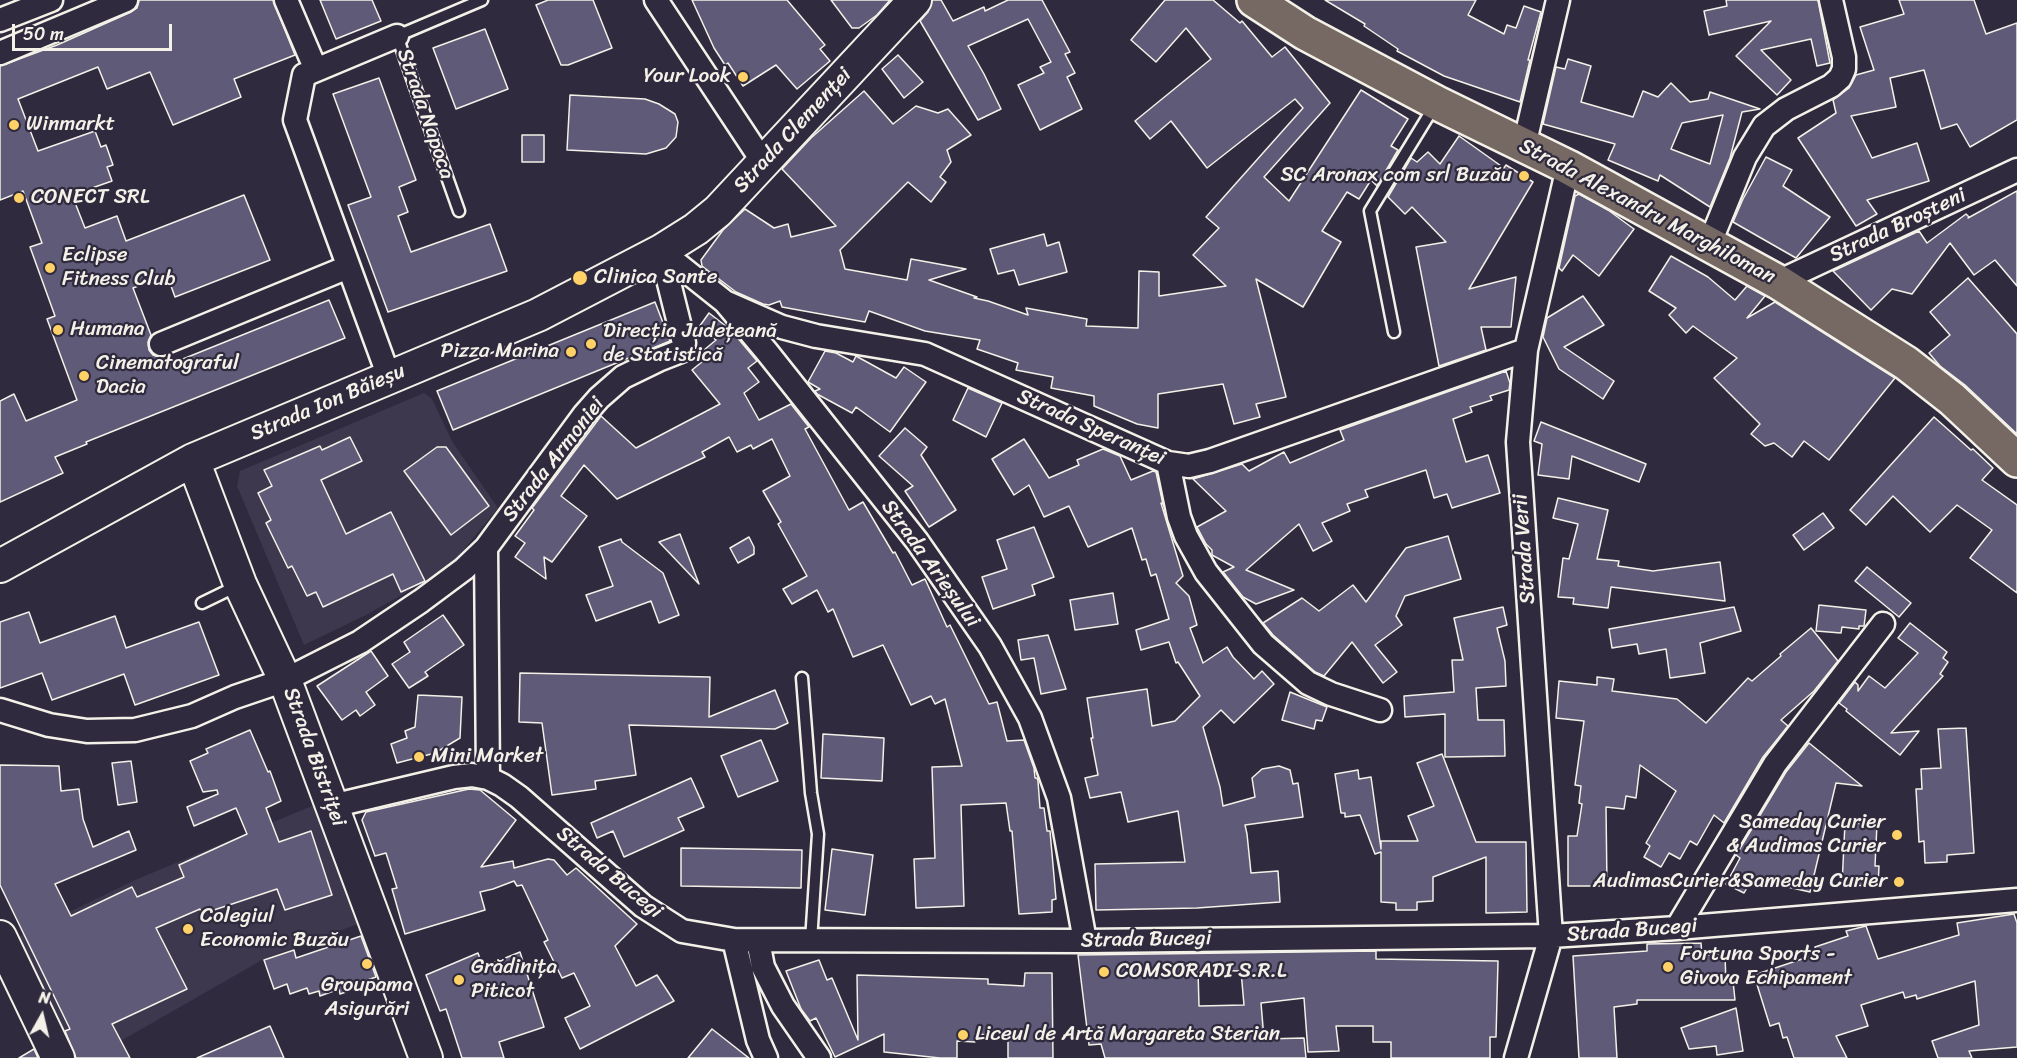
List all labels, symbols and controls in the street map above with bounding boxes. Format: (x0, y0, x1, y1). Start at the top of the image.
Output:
scale bar (15, 12, 176, 50)
text: 50 m (23, 18, 64, 50)
street label: Strada Napoca (391, 45, 459, 183)
street label: Strada Clemenței (729, 63, 857, 199)
place label: Your Look (643, 64, 731, 90)
marker: Your Look (736, 70, 750, 84)
place label: Winmarkt (26, 112, 115, 138)
marker: Winmarkt (7, 118, 21, 132)
street label: Strada Alexandru Marghiloman (1515, 134, 1779, 290)
place label: SC Aronax com srl Buzău (1280, 163, 1512, 189)
marker: SC Aronax com srl Buzău (1517, 169, 1531, 183)
street label: Strada Broșteni (1826, 183, 1970, 269)
place label: CONECT SRL (31, 185, 149, 211)
marker: CONECT SRL (12, 191, 26, 205)
place label: Eclipse Fitness Club (62, 243, 176, 293)
marker: Eclipse Fitness Club (43, 261, 57, 275)
place label: Clinica Sante (594, 265, 718, 291)
marker: Clinica Sante (571, 269, 589, 287)
place label: Humana (70, 317, 145, 343)
place label: Direcția Județeană de Statistică (603, 319, 777, 369)
marker: Humana (51, 323, 65, 337)
marker: Direcția Județeană de Statistică (584, 337, 598, 351)
place label: Pizza Marina (441, 339, 559, 365)
marker: Pizza Marina (564, 345, 578, 359)
place label: Cinematograful Dacia (96, 351, 239, 401)
street label: Strada Ion Băieșu (247, 359, 409, 447)
marker: Cinematograful Dacia (77, 369, 91, 383)
street label: Strada Speranței (1013, 384, 1169, 472)
street label: Strada Armoniei (498, 393, 610, 527)
street label: Strada Verii (1509, 493, 1541, 605)
street label: Strada Arieșului (875, 495, 985, 633)
street label: Strada Bistriței (277, 684, 351, 830)
place label: Mini Market (431, 744, 543, 770)
marker: Mini Market (412, 750, 426, 764)
place label: Sameday Curier & Audimas Curier (1726, 810, 1885, 860)
street label: Strada Bucegi (551, 821, 667, 925)
marker: Sameday Curier & Audimas Curier (1890, 828, 1904, 842)
place label: AudimasCurier&Sameday Curier (1593, 869, 1887, 895)
marker: AudimasCurier&Sameday Curier (1892, 875, 1906, 889)
place label: Colegiul Economic Buzău (200, 904, 349, 954)
street label: Strada Bucegi (1566, 914, 1698, 948)
marker: Colegiul Economic Buzău (181, 922, 195, 936)
street label: Strada Bucegi (1080, 926, 1212, 954)
place label: Fortuna Sports - Givova Echipament (1680, 942, 1852, 992)
place label: Grădinița Piticot (471, 955, 557, 1005)
marker: Groupama Asigurări (360, 957, 374, 971)
place label: COMSORADI S.R.L (1116, 959, 1287, 985)
marker: Fortuna Sports - Givova Echipament (1661, 960, 1675, 974)
marker: COMSORADI S.R.L (1097, 965, 1111, 979)
place label: Groupama Asigurări (321, 973, 413, 1023)
marker: Grădinița Piticot (452, 973, 466, 987)
text: N (37, 983, 52, 1013)
north arrow (12, 986, 72, 1046)
place label: Liceul de Artă Margareta Sterian (975, 1022, 1280, 1048)
marker: Liceul de Artă Margareta Sterian (956, 1028, 970, 1042)

